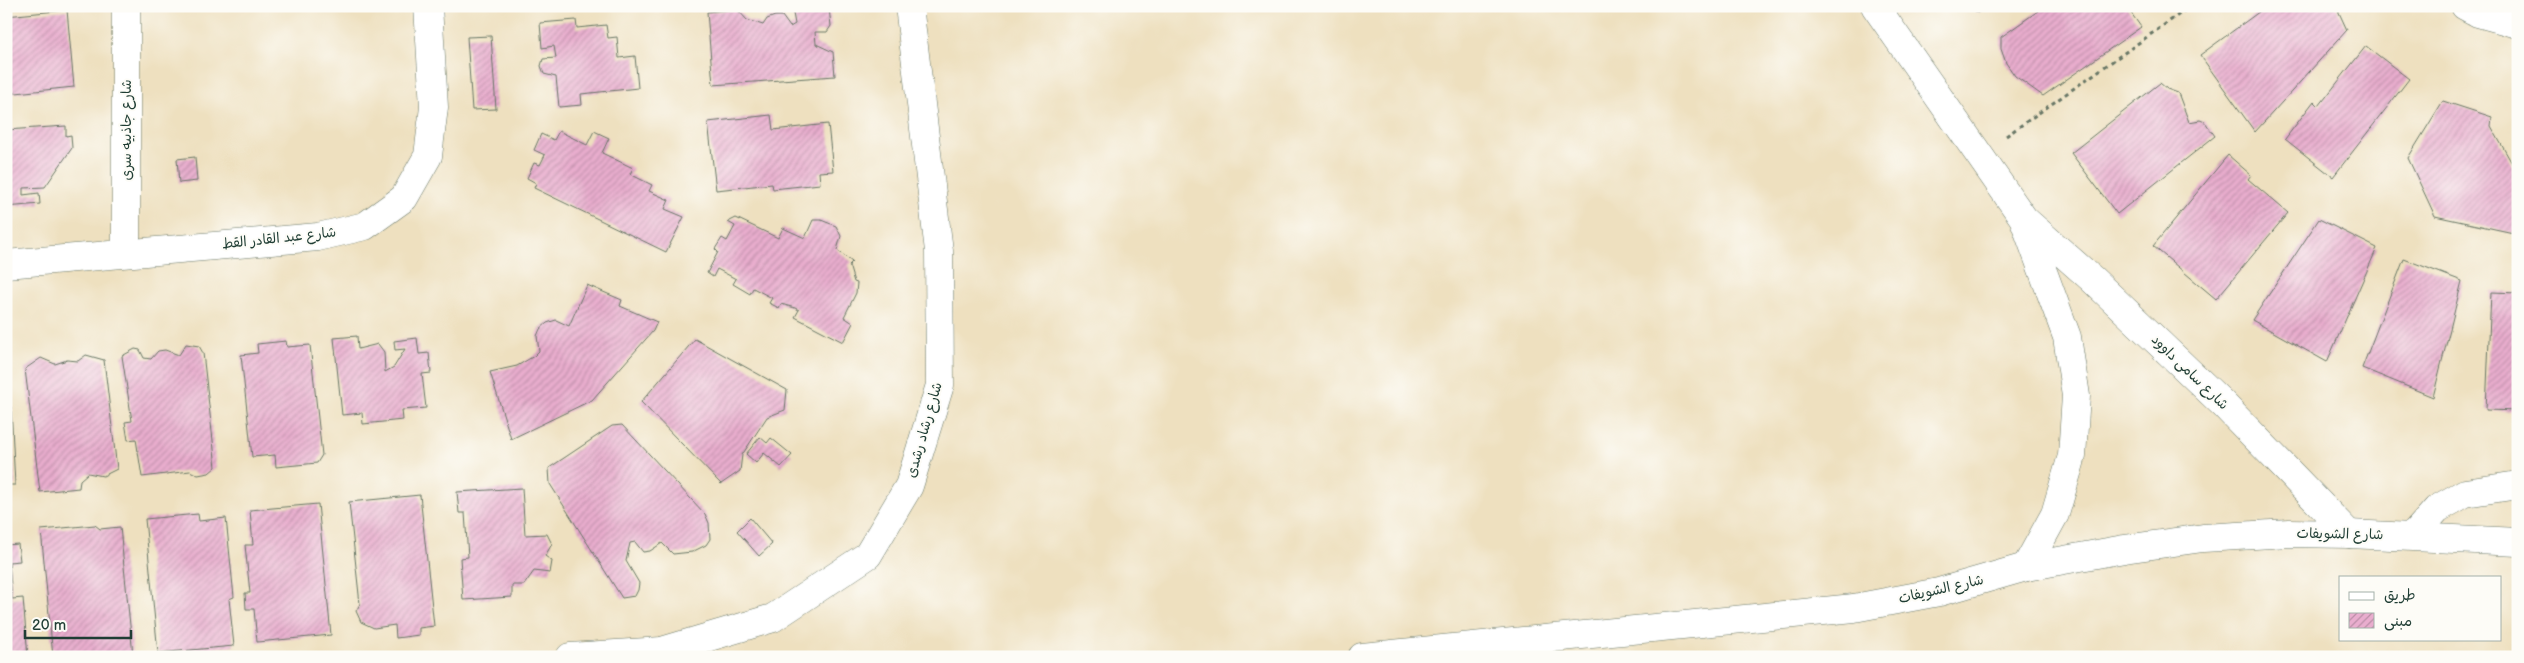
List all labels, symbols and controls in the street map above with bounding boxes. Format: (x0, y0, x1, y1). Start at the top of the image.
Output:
street label: شارع جاذبيه سرى (118, 79, 136, 181)
street label: شارع عبد القادر القط (221, 224, 337, 253)
street label: شارع سامى داوود (2147, 331, 2232, 414)
street label: شارع رشاد رشدى (902, 380, 947, 480)
street label: شارع الشويفات (2296, 525, 2383, 544)
street label: شارع الشويفات (1897, 571, 1985, 608)
legend (2339, 576, 2502, 640)
text: طريق (2384, 586, 2416, 605)
scale bar (25, 608, 131, 640)
text: مبنى (2384, 612, 2412, 631)
text: 20 m (32, 616, 66, 635)

